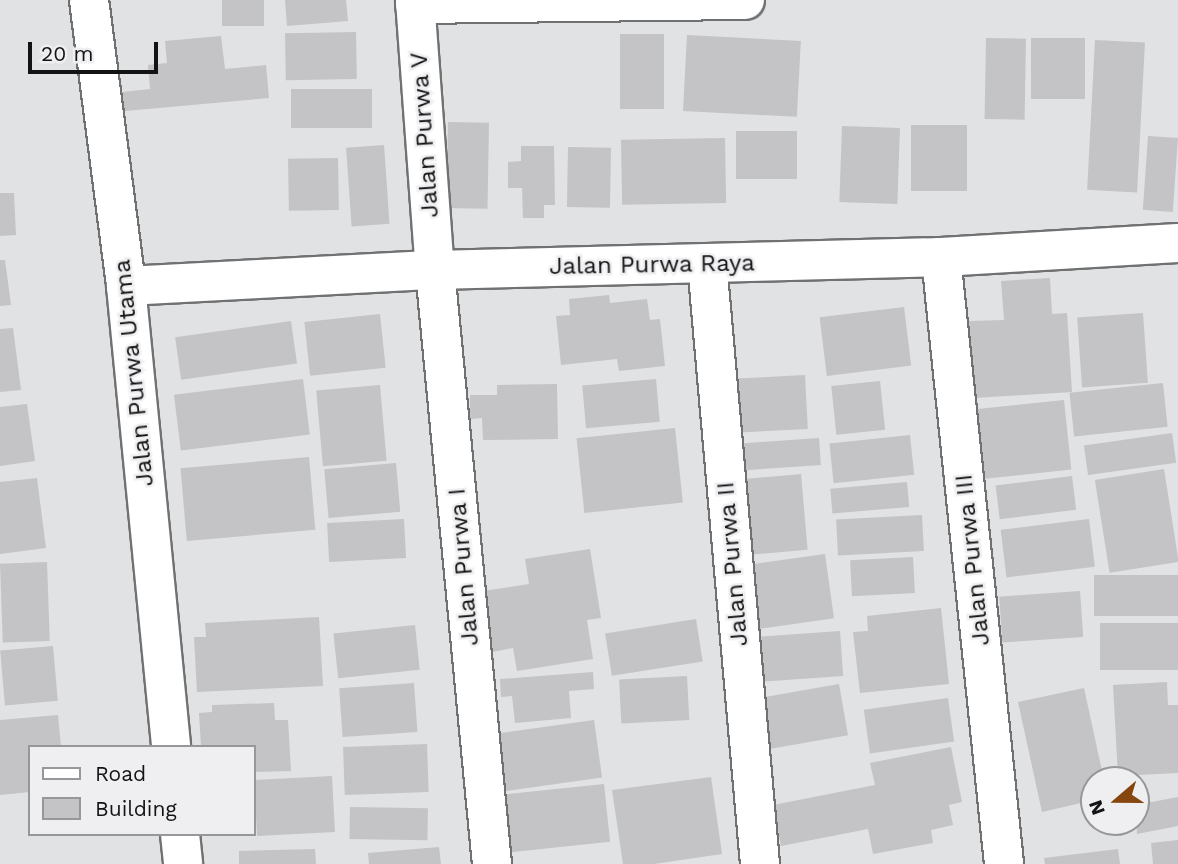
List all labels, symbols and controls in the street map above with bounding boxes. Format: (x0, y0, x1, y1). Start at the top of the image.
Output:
scale bar (32, 28, 161, 72)
text: 20 m (41, 41, 93, 66)
street label: Jalan Purwa V (405, 51, 445, 219)
street label: Jalan Purwa Raya (549, 249, 755, 281)
street label: Jalan Purwa Utama (108, 258, 160, 488)
street label: Jalan Purwa III (950, 473, 996, 647)
street label: Jalan Purwa II (711, 480, 755, 648)
street label: Jalan Purwa I (443, 487, 485, 647)
legend (28, 745, 256, 836)
text: Road (95, 761, 146, 786)
north arrow (1080, 766, 1150, 836)
text: Building (95, 796, 177, 821)
text: N (1083, 797, 1110, 818)

